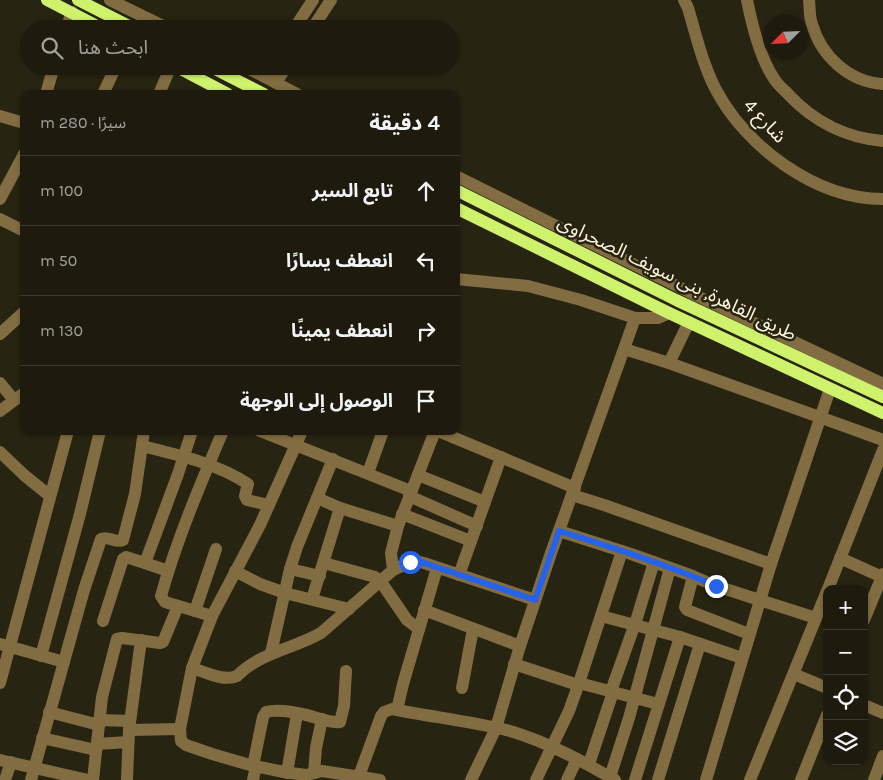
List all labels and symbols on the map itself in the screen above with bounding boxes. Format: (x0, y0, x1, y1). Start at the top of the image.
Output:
north arrow (763, 15, 808, 60)
street label: شارع 4 (738, 94, 791, 149)
street label: طريق القاهرة, بنى سويف الصحراوى (554, 211, 800, 346)
route start (399, 551, 422, 574)
route end (705, 575, 728, 598)

